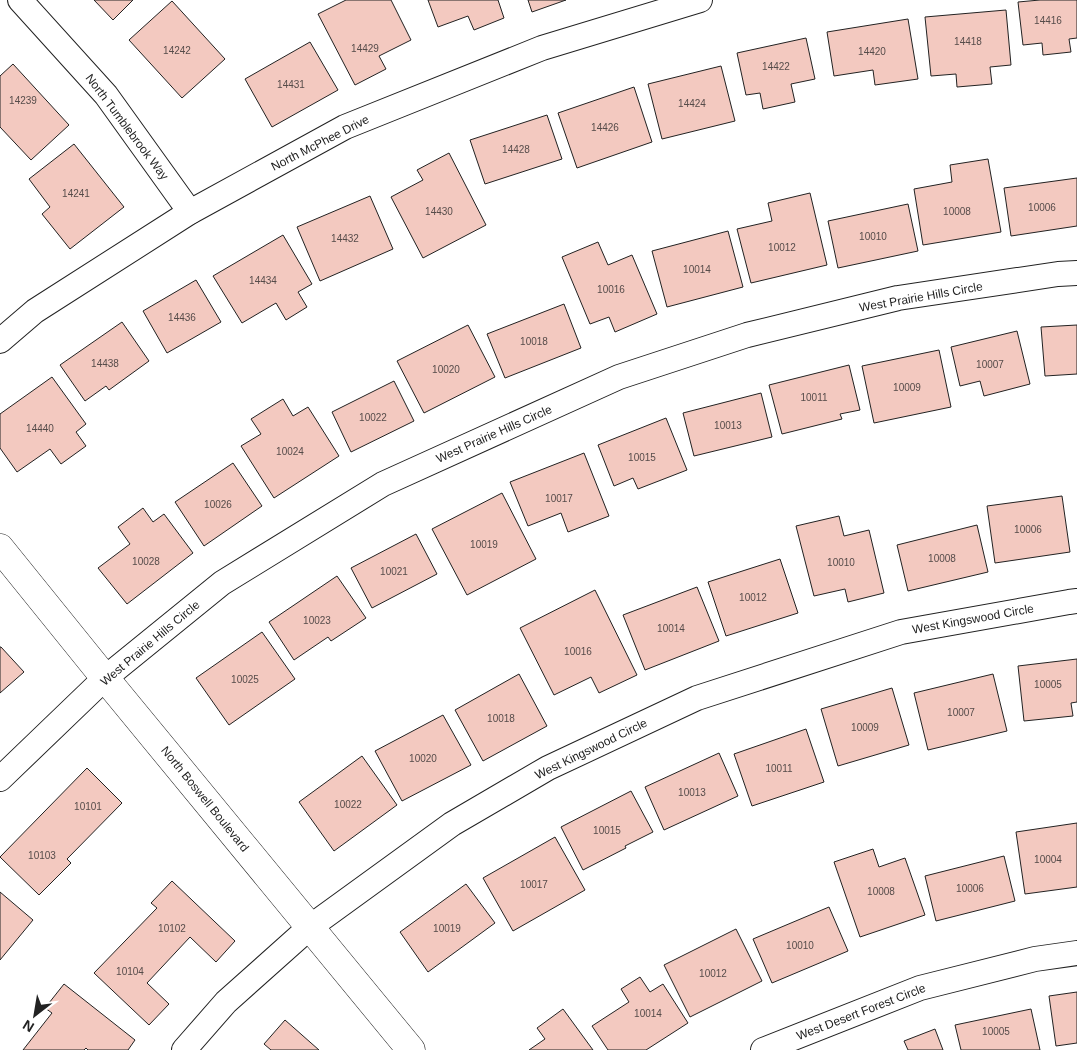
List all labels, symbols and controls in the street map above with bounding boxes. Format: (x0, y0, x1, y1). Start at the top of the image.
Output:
house number: 14416 (1034, 15, 1062, 26)
house number: 14418 (954, 36, 982, 47)
house number: 14429 (351, 43, 379, 54)
house number: 14242 (163, 45, 191, 56)
house number: 14420 (858, 46, 886, 57)
house number: 14422 (762, 61, 790, 72)
street label: North Tumblebrook Way (83, 71, 171, 183)
house number: 14431 (277, 79, 305, 90)
house number: 14239 (9, 95, 37, 106)
house number: 14424 (678, 98, 706, 109)
street label: North McPhee Drive (269, 112, 372, 174)
house number: 14426 (591, 122, 619, 133)
house number: 14428 (502, 144, 530, 155)
house number: 14241 (62, 188, 90, 199)
house number: 10006 (1028, 202, 1056, 213)
house number: 14430 (425, 206, 453, 217)
house number: 10008 (943, 206, 971, 217)
house number: 10010 (859, 231, 887, 242)
house number: 14432 (331, 233, 359, 244)
house number: 10012 (768, 242, 796, 253)
house number: 10014 (683, 264, 711, 275)
house number: 14434 (249, 275, 277, 286)
street label: West Prairie Hills Circle (858, 279, 984, 315)
house number: 10016 (597, 284, 625, 295)
house number: 14436 (168, 312, 196, 323)
house number: 10018 (520, 336, 548, 347)
house number: 14438 (91, 358, 119, 369)
house number: 10007 (976, 359, 1004, 370)
house number: 10020 (432, 364, 460, 375)
house number: 10009 (893, 382, 921, 393)
house number: 10011 (800, 392, 828, 403)
street label: West Prairie Hills Circle (434, 402, 554, 466)
house number: 10022 (359, 412, 387, 423)
house number: 10013 (714, 420, 742, 431)
house number: 14440 (26, 423, 54, 434)
house number: 10024 (276, 446, 304, 457)
house number: 10015 (628, 452, 656, 463)
house number: 10017 (545, 493, 573, 504)
house number: 10026 (204, 499, 232, 510)
house number: 10006 (1014, 524, 1042, 535)
house number: 10019 (470, 539, 498, 550)
house number: 10008 (928, 553, 956, 564)
house number: 10028 (132, 556, 160, 567)
house number: 10010 (827, 557, 855, 568)
house number: 10021 (380, 566, 408, 577)
house number: 10012 (739, 592, 767, 603)
street label: West Prairie Hills Circle (98, 597, 203, 689)
street label: West Kingswood Circle (911, 601, 1035, 637)
house number: 10023 (303, 615, 331, 626)
house number: 10014 (657, 623, 685, 634)
house number: 10016 (564, 646, 592, 657)
house number: 10025 (231, 674, 259, 685)
house number: 10005 (1034, 679, 1062, 690)
house number: 10007 (947, 707, 975, 718)
house number: 10018 (487, 713, 515, 724)
street label: West Kingswood Circle (533, 716, 650, 782)
house number: 10009 (851, 722, 879, 733)
street label: North Boswell Boulevard (158, 744, 252, 854)
house number: 10020 (409, 753, 437, 764)
house number: 10011 (765, 763, 793, 774)
house number: 10013 (678, 787, 706, 798)
house number: 10022 (334, 799, 362, 810)
house number: 10101 (74, 801, 102, 812)
house number: 10015 (593, 825, 621, 836)
house number: 10103 (28, 850, 56, 861)
house number: 10004 (1034, 854, 1062, 865)
house number: 10017 (520, 879, 548, 890)
house number: 10006 (956, 883, 984, 894)
house number: 10008 (867, 886, 895, 897)
house number: 10102 (158, 923, 186, 934)
house number: 10019 (433, 923, 461, 934)
house number: 10010 (786, 940, 814, 951)
house number: 10104 (116, 966, 144, 977)
house number: 10012 (699, 968, 727, 979)
street label: West Desert Forest Circle (794, 981, 928, 1043)
north arrow (10, 990, 60, 1040)
house number: 10014 (634, 1008, 662, 1019)
text: N (20, 1017, 37, 1036)
house number: 10005 (982, 1026, 1010, 1037)

